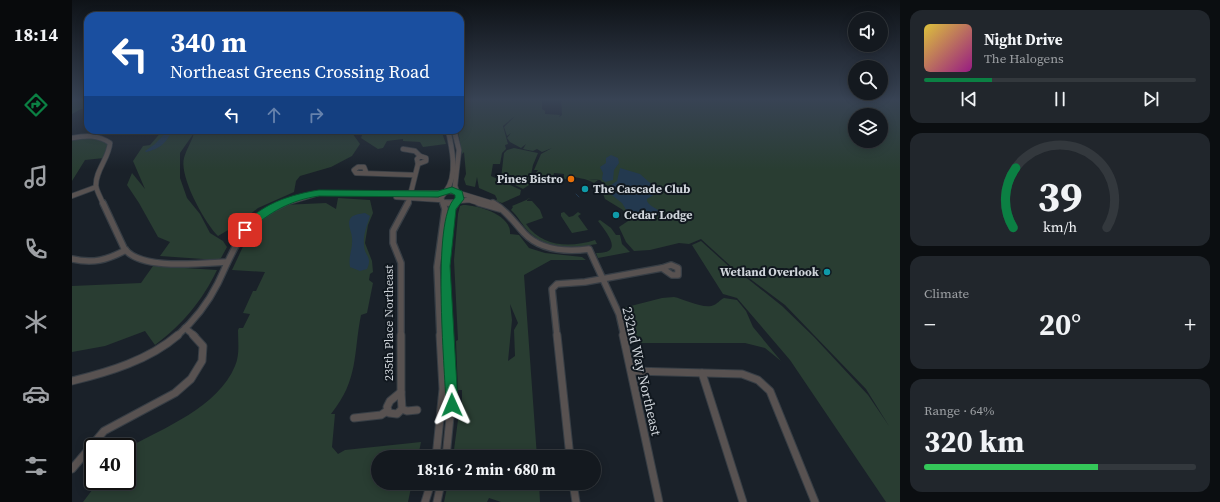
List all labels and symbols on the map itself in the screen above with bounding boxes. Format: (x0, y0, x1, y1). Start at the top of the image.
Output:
place label: Pines Bistro (497, 171, 563, 187)
marker: Pines Bistro (566, 174, 576, 184)
place label: The Cascade Club (593, 181, 690, 197)
marker: The Cascade Club (580, 184, 590, 194)
place label: Cedar Lodge (624, 207, 693, 223)
marker: Cedar Lodge (611, 210, 621, 220)
pin (228, 213, 262, 247)
place label: Wetland Overlook (720, 264, 820, 280)
street label: 235th Place Northeast (381, 265, 397, 381)
marker: Wetland Overlook (822, 267, 832, 277)
street label: 232nd Way Northeast (617, 304, 667, 438)
position arrow (431, 384, 473, 426)
speed limit sign: 40 (84, 438, 136, 490)

